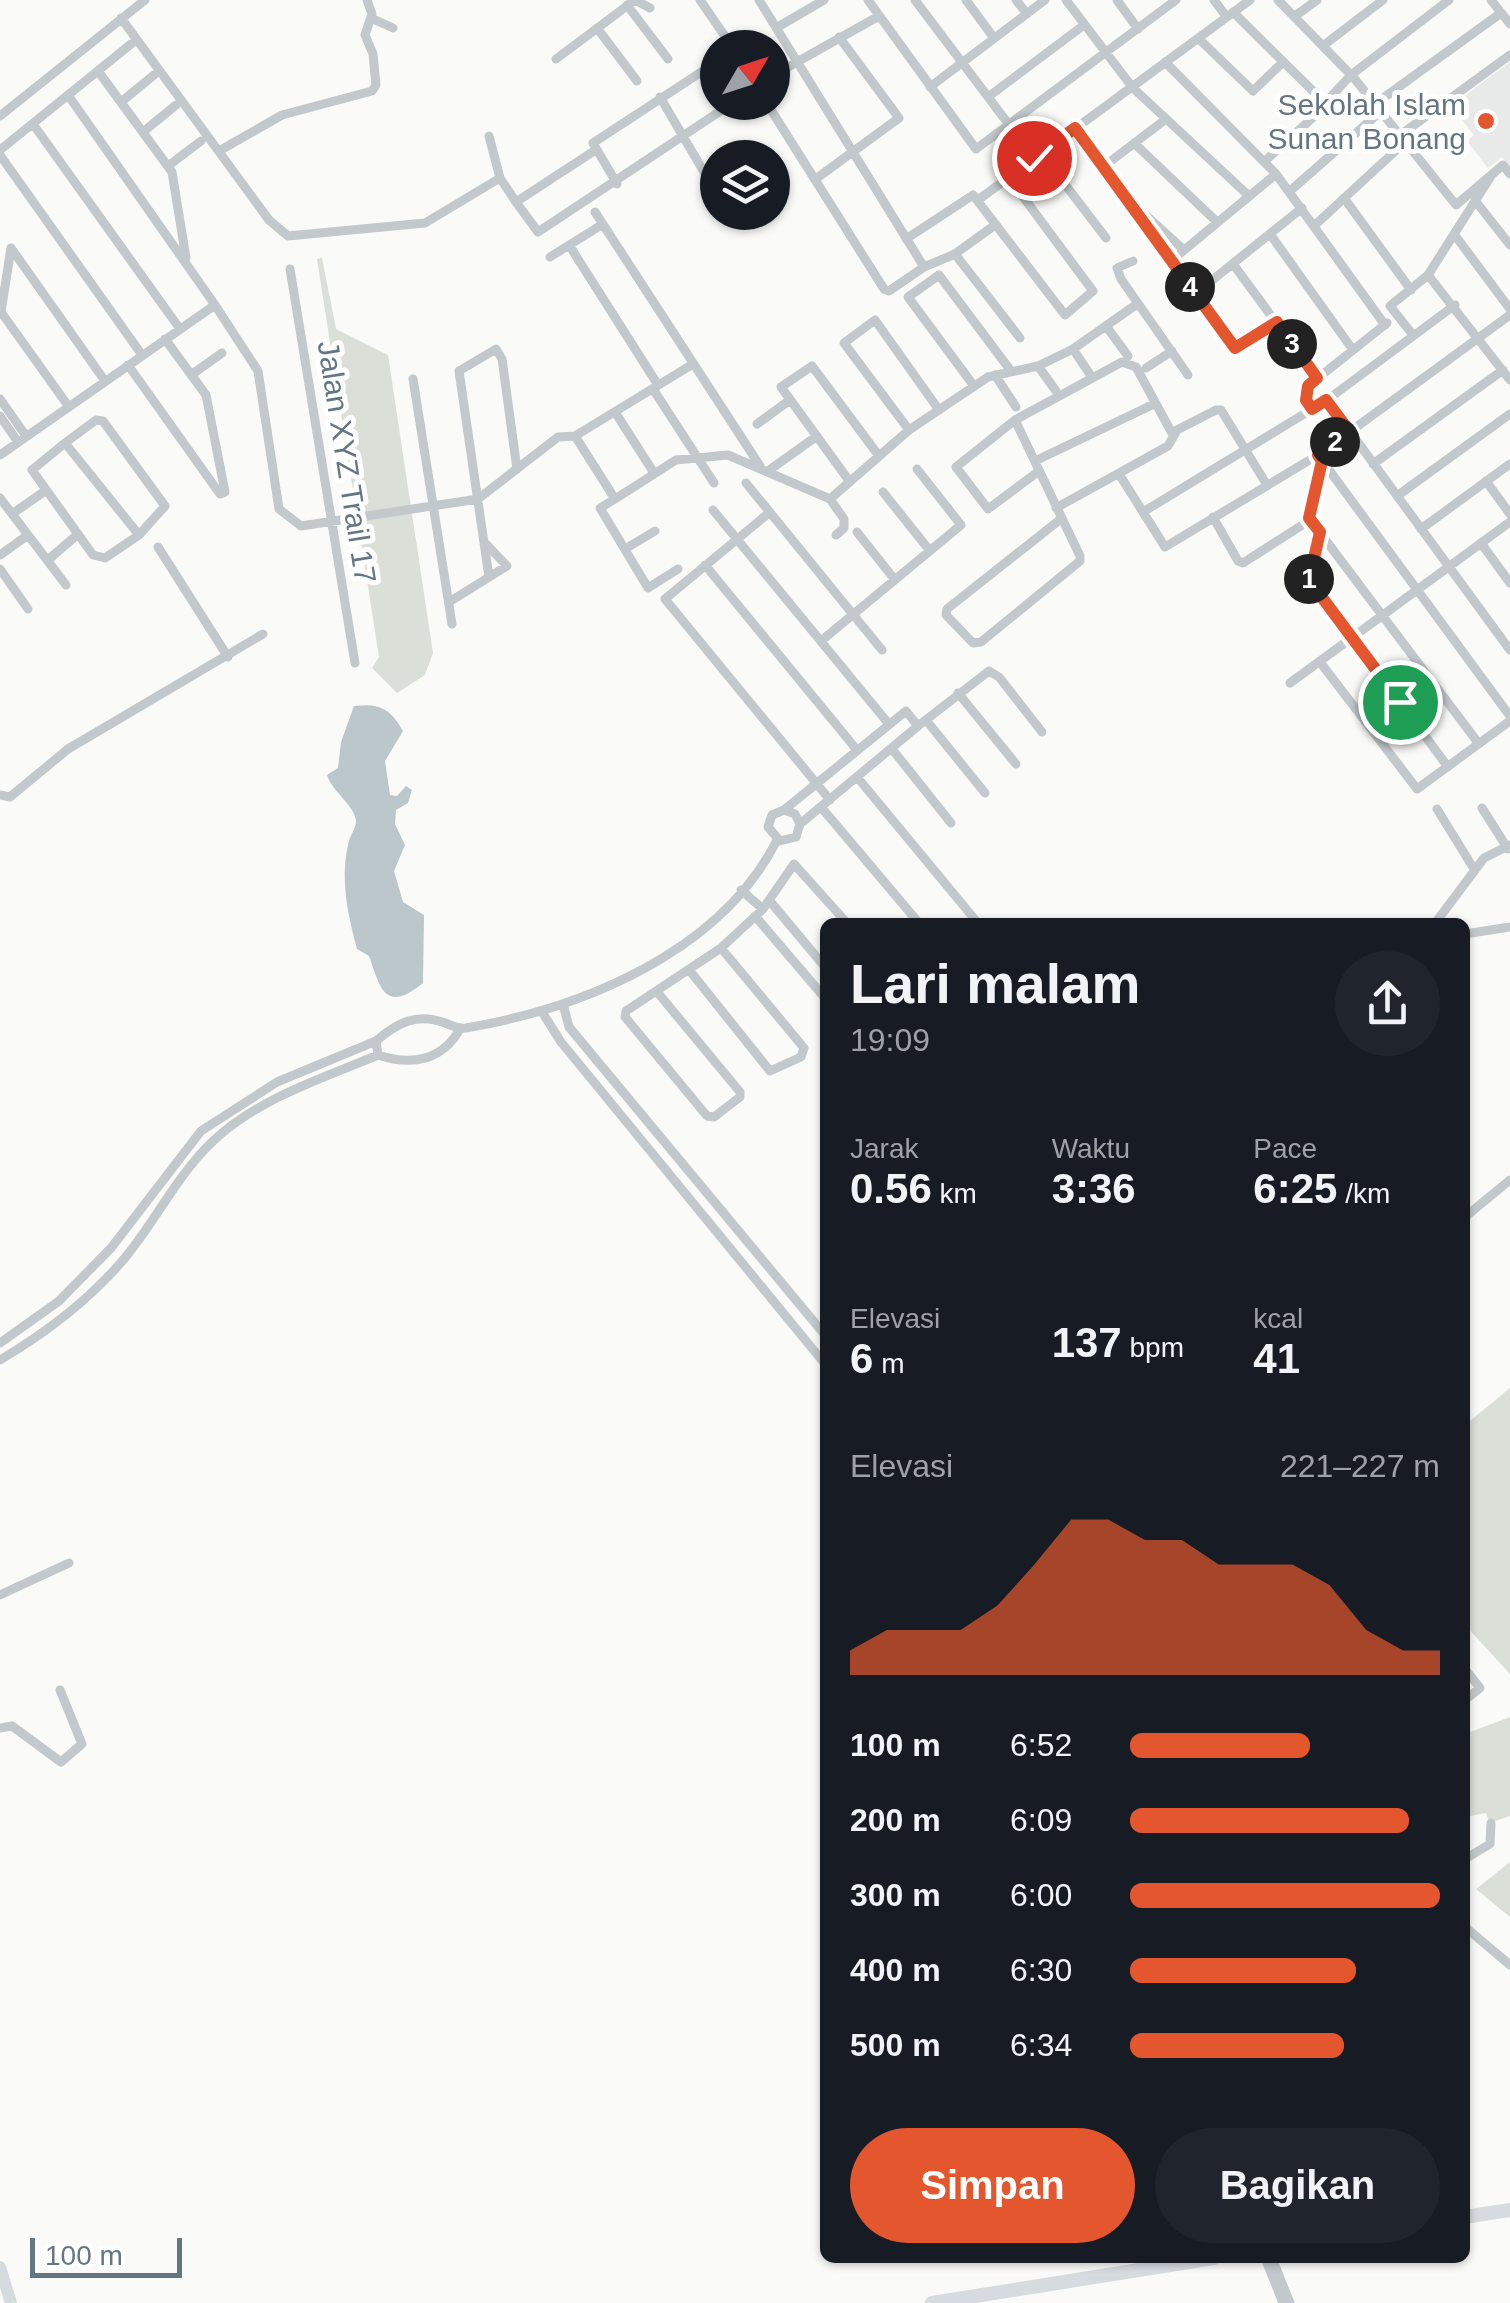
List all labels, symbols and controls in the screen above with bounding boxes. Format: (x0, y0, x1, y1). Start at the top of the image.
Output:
north arrow (700, 30, 790, 120)
map controls (700, 30, 790, 230)
place label: Sekolah Islam Sunan Bonang (1267, 88, 1466, 155)
marker: Sekolah Islam Sunan Bonang (1475, 110, 1497, 132)
pin (992, 116, 1077, 201)
icon: check (1007, 131, 1062, 186)
button: layers (700, 140, 790, 230)
pin: 4 (1165, 262, 1215, 312)
text: 4 (1182, 271, 1198, 302)
pin: 3 (1267, 319, 1317, 369)
text: 3 (1284, 328, 1300, 359)
street label: Jalan XYZ Trail 17 (312, 338, 382, 586)
pin: 2 (1310, 417, 1360, 467)
text: 2 (1327, 426, 1343, 457)
pin: 1 (1284, 554, 1334, 604)
text: 1 (1301, 563, 1317, 594)
pin (1358, 660, 1443, 745)
icon: arrive (1373, 675, 1428, 730)
button: share (1335, 951, 1440, 1056)
text: Lari malam (850, 953, 1140, 1015)
text: 19:09 (850, 1022, 930, 1058)
text: Jarak (850, 1133, 918, 1164)
text: Waktu (1052, 1133, 1130, 1164)
text: Pace (1253, 1133, 1317, 1164)
text: 0.56 (850, 1165, 932, 1212)
text: 3:36 (1052, 1165, 1136, 1212)
text: 6:25 (1253, 1165, 1337, 1212)
text: km (932, 1178, 977, 1209)
text: /km (1337, 1178, 1390, 1209)
text: Elevasi (850, 1303, 940, 1334)
text: kcal (1253, 1303, 1303, 1334)
text: 137 (1052, 1319, 1122, 1366)
text: bpm (1122, 1332, 1184, 1363)
text: 6 (850, 1335, 873, 1382)
text: 41 (1253, 1335, 1300, 1382)
text: m (873, 1348, 904, 1379)
text: Elevasi (850, 1448, 953, 1484)
text: 221–227 m (1280, 1448, 1440, 1484)
text: 100 m (850, 1727, 941, 1763)
text: 6:52 (1010, 1727, 1072, 1763)
text: 200 m (850, 1802, 941, 1838)
text: 6:09 (1010, 1802, 1072, 1838)
text: 300 m (850, 1877, 941, 1913)
text: 6:00 (1010, 1877, 1072, 1913)
text: 400 m (850, 1952, 941, 1988)
text: 6:30 (1010, 1952, 1072, 1988)
text: 500 m (850, 2027, 941, 2063)
text: 6:34 (1010, 2027, 1072, 2063)
button: Simpan (850, 2128, 1135, 2243)
button: Bagikan (1155, 2128, 1440, 2243)
scale bar (30, 2233, 182, 2278)
text: 100 m (45, 2240, 123, 2271)

